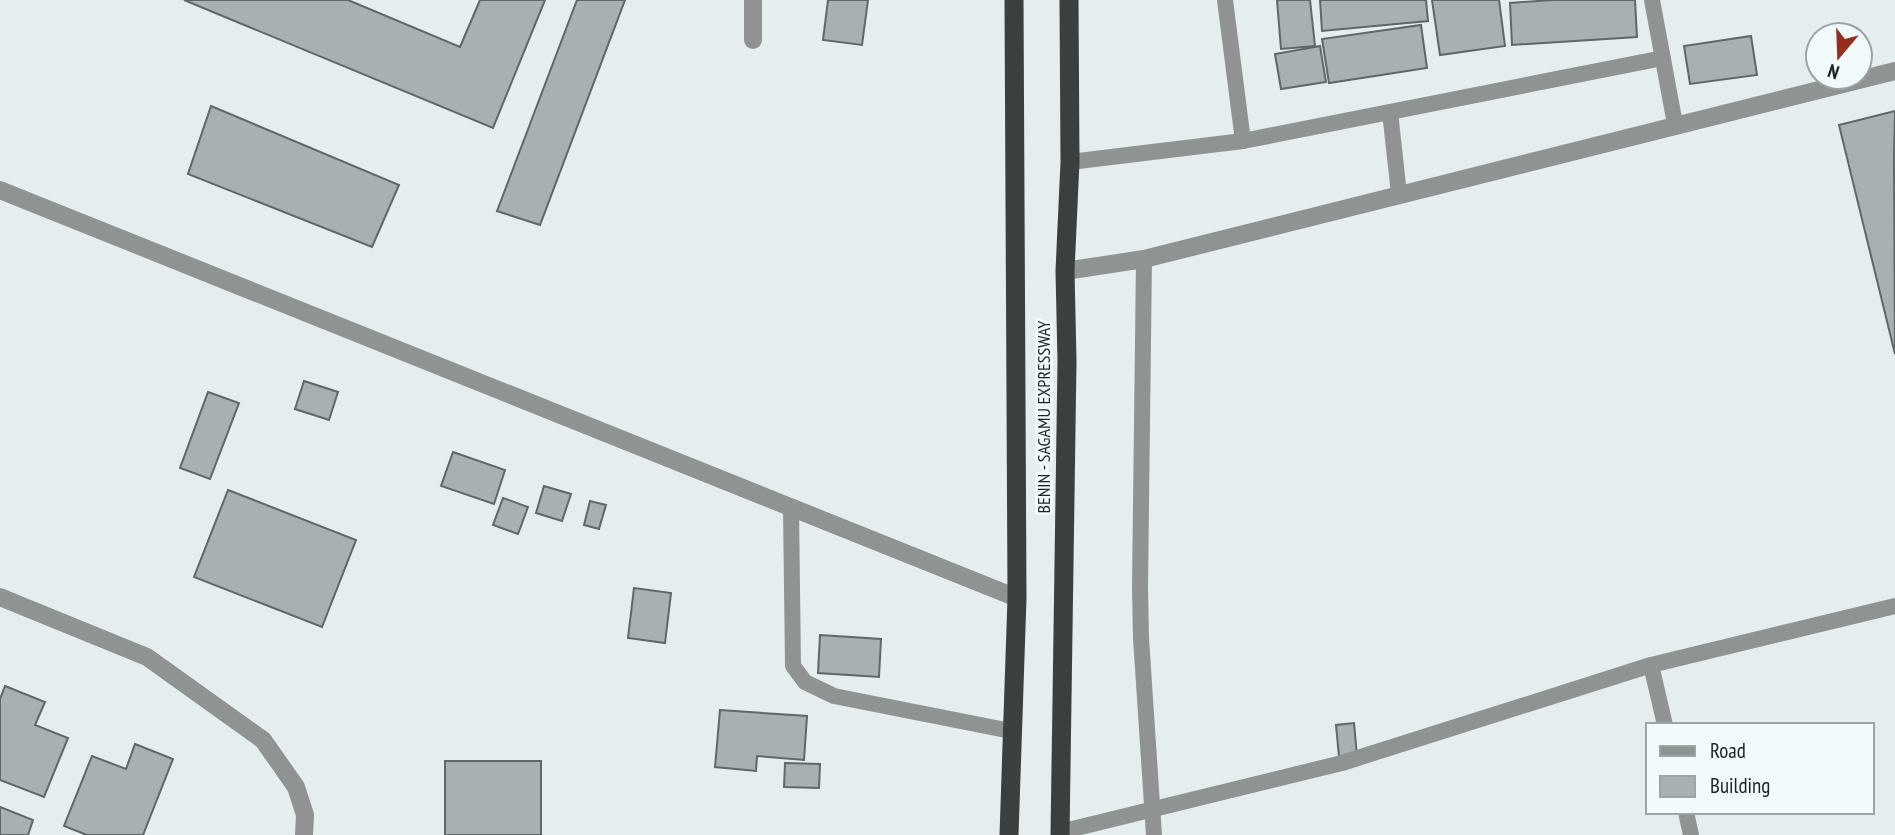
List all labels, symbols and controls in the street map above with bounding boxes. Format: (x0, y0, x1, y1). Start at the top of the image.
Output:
north arrow (1804, 21, 1874, 91)
text: N (1825, 59, 1842, 85)
street label: BENIN - SAGAMU EXPRESSWAY (1032, 320, 1055, 514)
legend (1646, 723, 1874, 814)
text: Road (1710, 737, 1746, 764)
text: Building (1710, 772, 1770, 799)

